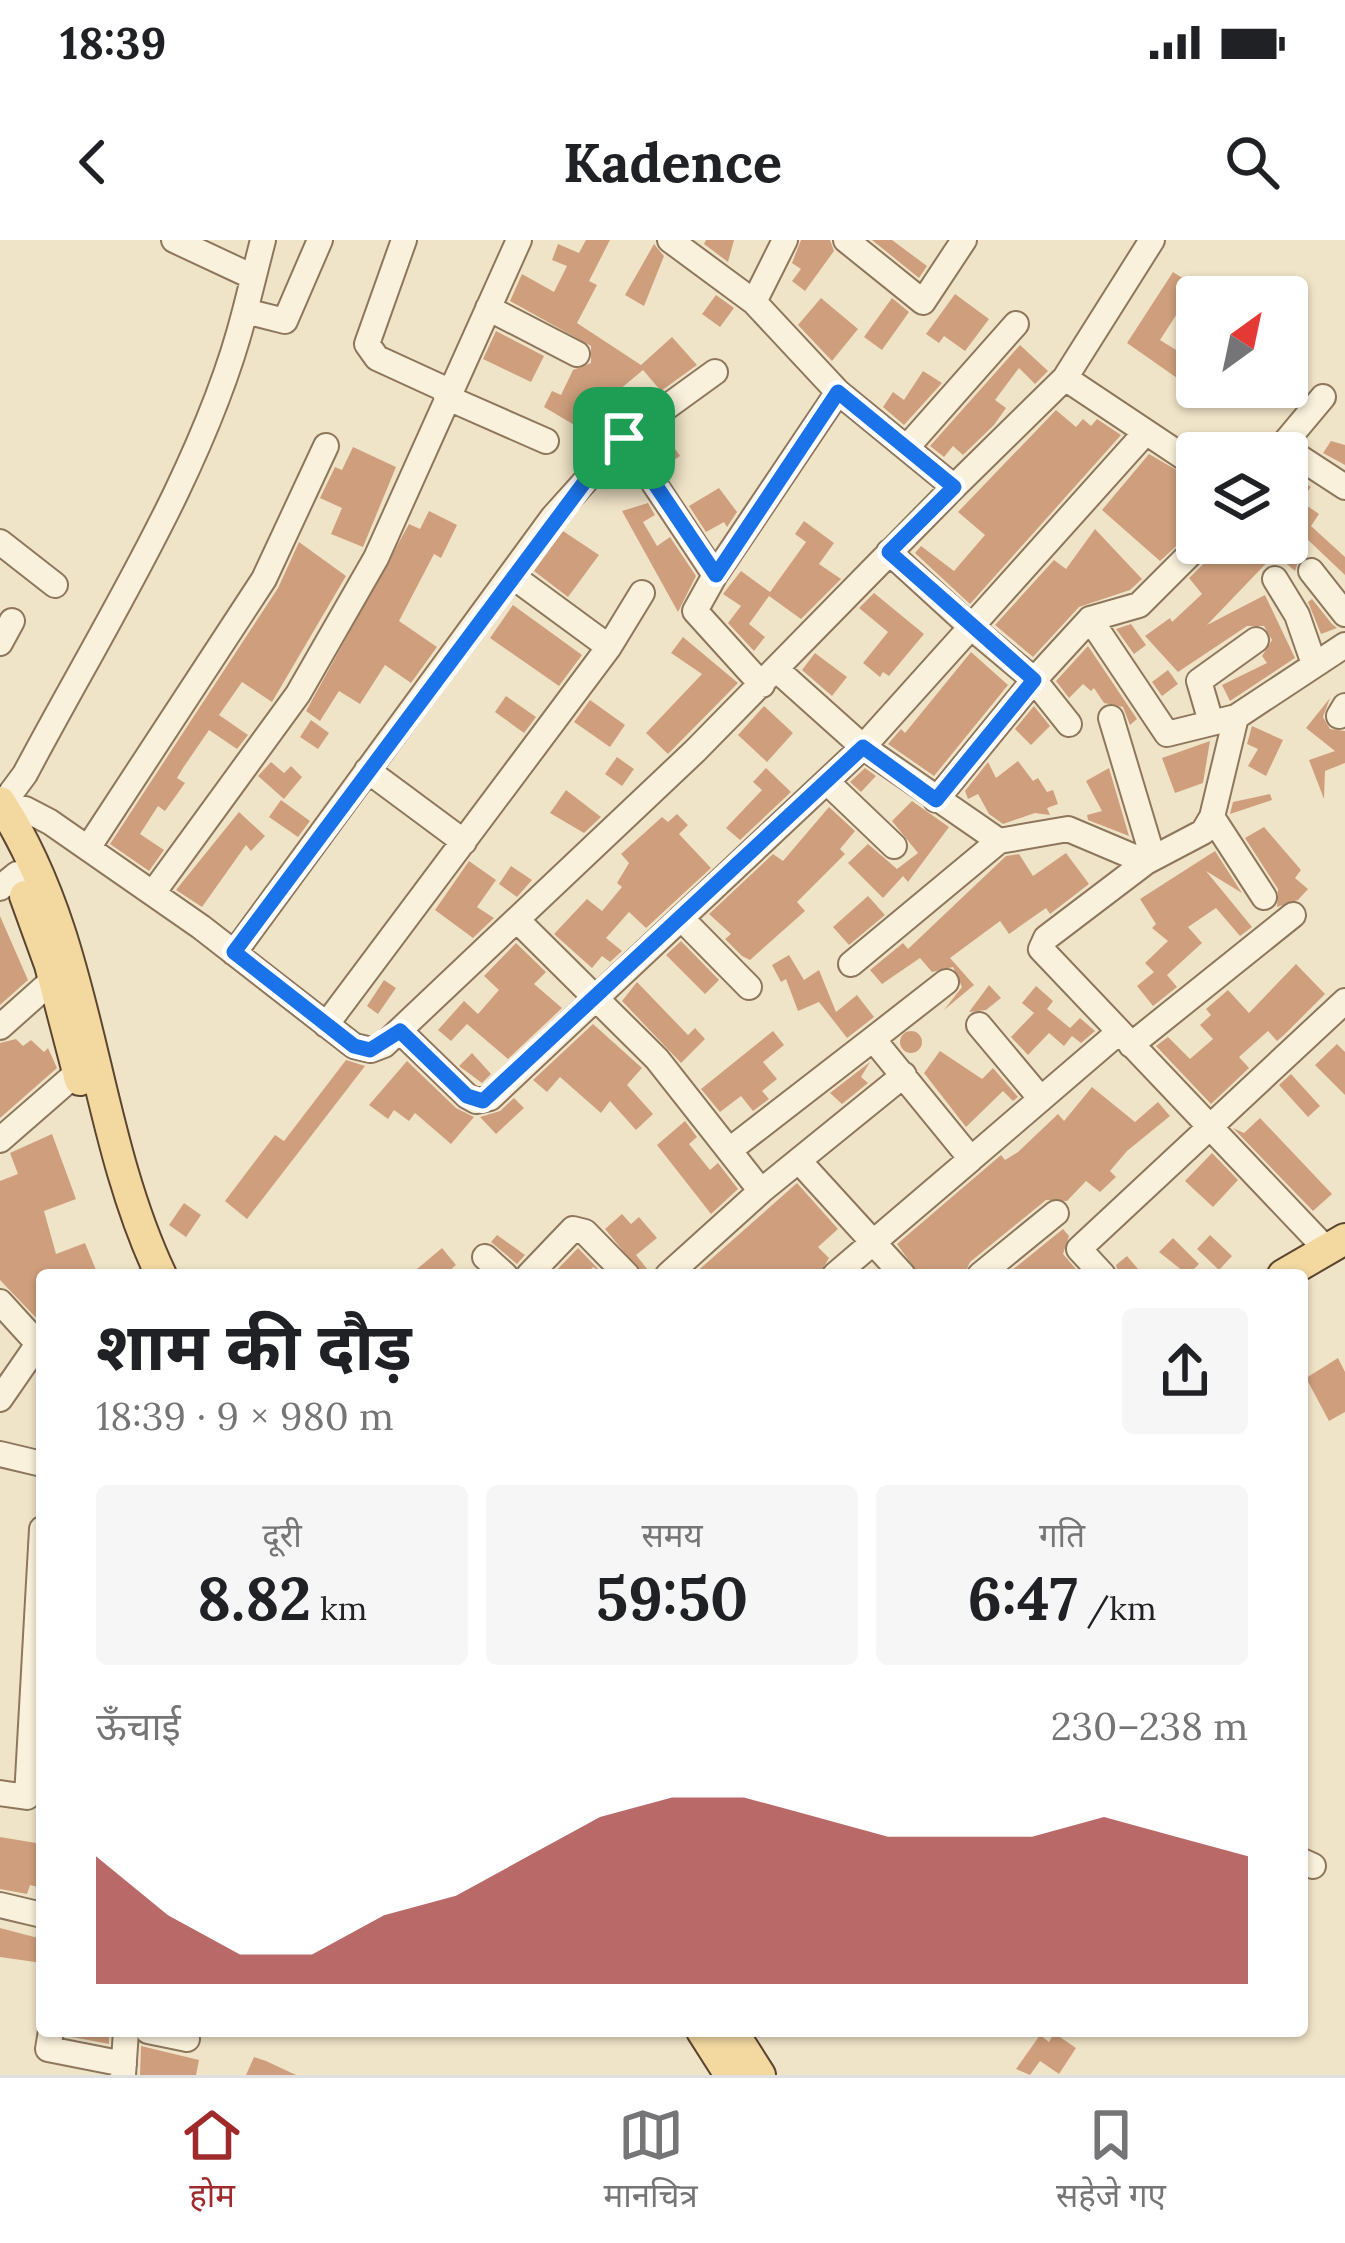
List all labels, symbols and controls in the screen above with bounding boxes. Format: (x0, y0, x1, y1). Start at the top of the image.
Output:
text: 18:39 (60, 14, 166, 71)
text: Kadence (563, 128, 782, 197)
icon: back (60, 129, 126, 195)
icon: search (1219, 129, 1285, 195)
north arrow (1176, 276, 1308, 408)
map controls (1176, 276, 1308, 564)
pin (573, 387, 675, 489)
icon: arrive (591, 405, 657, 471)
button: layers (1176, 432, 1308, 564)
text: शाम की दौड़ (96, 1304, 412, 1388)
button: share (1122, 1308, 1248, 1434)
text: 18:39 · 9 × 980 m (96, 1391, 394, 1441)
text: दूरी (262, 1514, 302, 1556)
text: समय (641, 1514, 703, 1556)
text: गति (1039, 1514, 1085, 1556)
text: 8.82 (197, 1560, 311, 1636)
text: 59:50 (596, 1560, 748, 1636)
text: 6:47 (967, 1560, 1078, 1636)
text: km (311, 1587, 367, 1629)
text: /km (1078, 1587, 1157, 1629)
text: ऊँचाई (96, 1701, 181, 1751)
text: 230–238 m (1051, 1701, 1248, 1751)
tab: होम (179, 2102, 245, 2220)
tab: मानचित्र (603, 2102, 698, 2220)
tab: सहेजे गए (1056, 2102, 1166, 2220)

